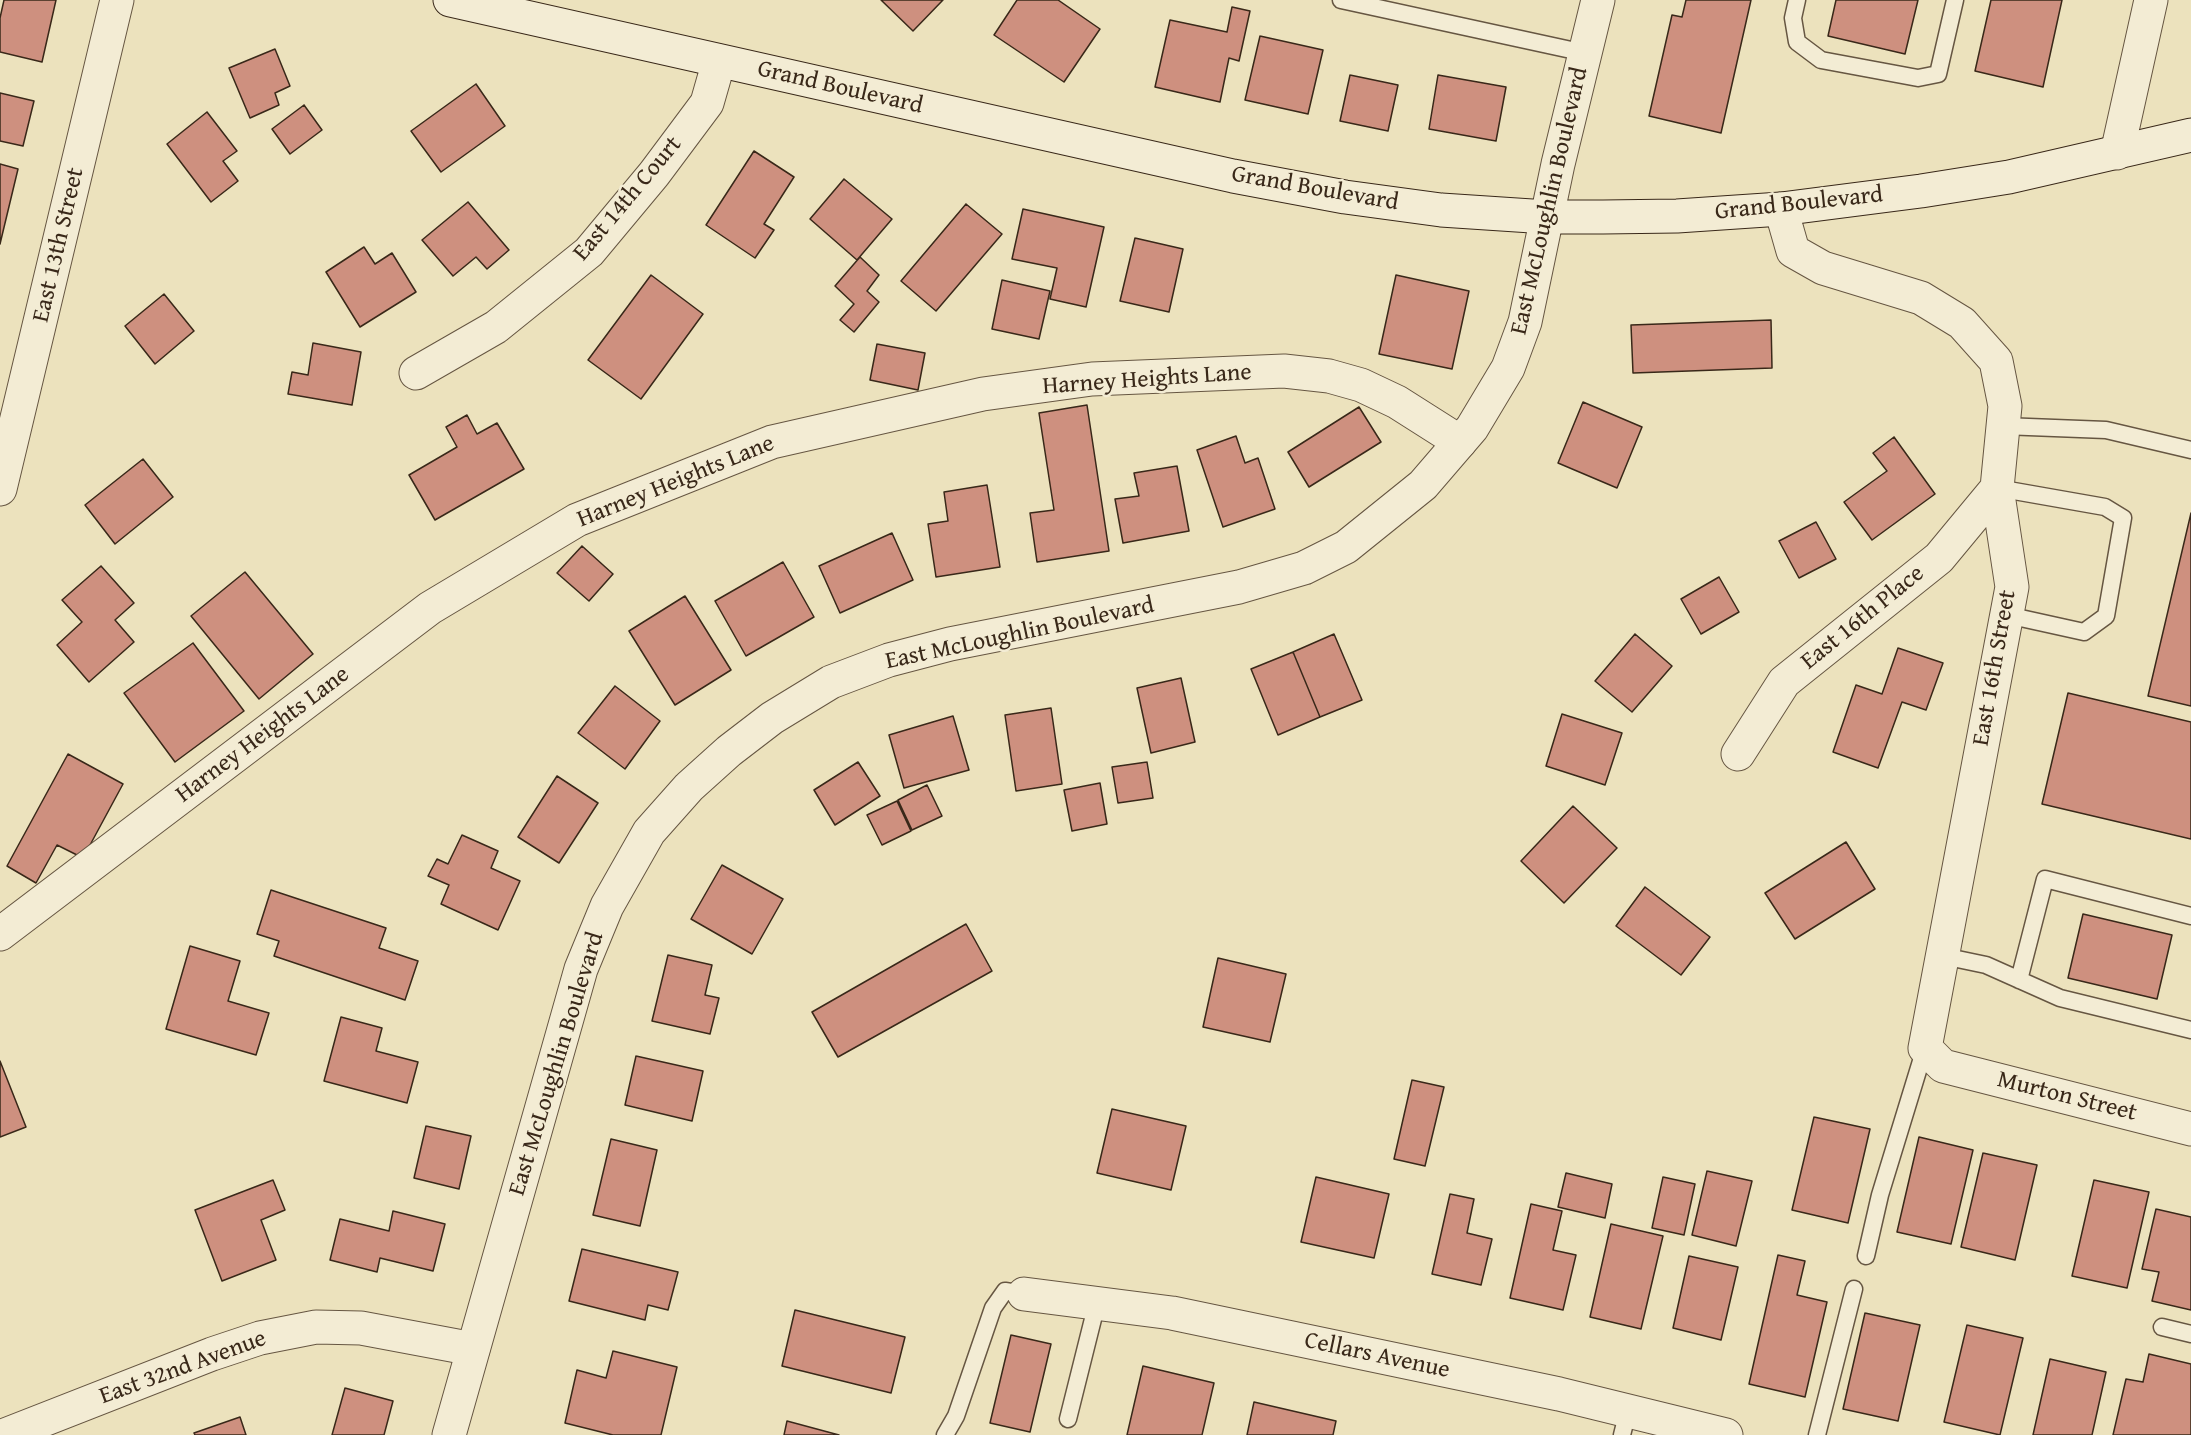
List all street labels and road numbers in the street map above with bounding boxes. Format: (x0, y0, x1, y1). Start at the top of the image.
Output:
street label: Grand Boulevard (755, 55, 925, 121)
street label: East McLoughlin Boulevard (1505, 64, 1595, 338)
street label: East 14th Court (568, 131, 688, 267)
street label: Grand Boulevard (1229, 160, 1401, 218)
street label: East 13th Street (27, 165, 91, 325)
street label: Grand Boulevard (1714, 181, 1884, 227)
street label: Harney Heights Lane (1041, 358, 1253, 402)
street label: Harney Heights Lane (573, 429, 779, 535)
street label: East 16th Place (1796, 560, 1930, 676)
street label: East 16th Street (1967, 588, 2023, 748)
street label: East McLoughlin Boulevard (883, 591, 1157, 677)
street label: Harney Heights Lane (171, 660, 355, 810)
street label: East McLoughlin Boulevard (503, 929, 611, 1199)
street label: Murton Street (1994, 1066, 2140, 1128)
street label: East 32nd Avenue (96, 1325, 270, 1411)
street label: Cellars Avenue (1302, 1327, 1452, 1385)

